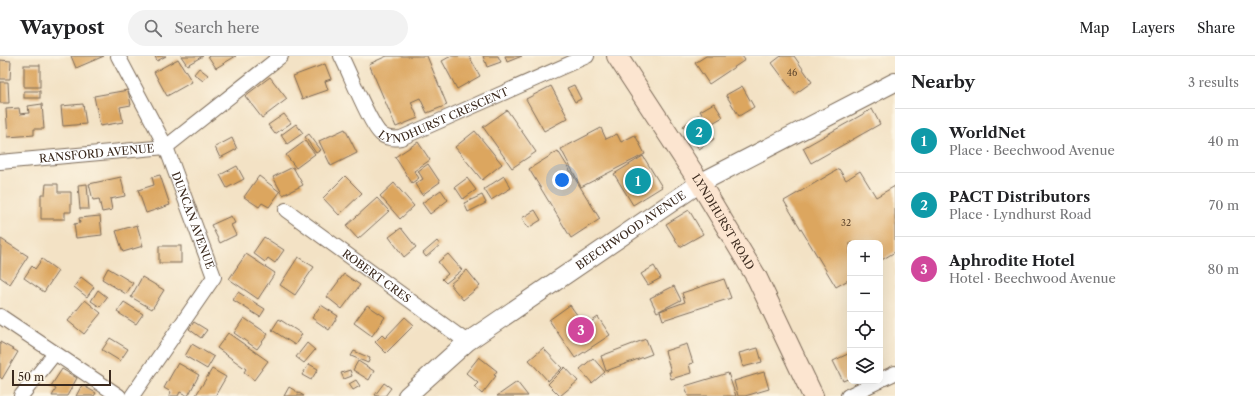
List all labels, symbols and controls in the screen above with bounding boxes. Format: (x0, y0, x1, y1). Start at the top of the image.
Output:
search box (128, 10, 408, 46)
text: Waypost (20, 16, 104, 39)
icon: search (142, 17, 164, 39)
text: Search here (174, 18, 259, 37)
text: Map (1079, 19, 1109, 37)
text: Layers (1131, 19, 1175, 37)
text: Share (1197, 19, 1235, 37)
house number: 46 (787, 67, 797, 78)
text: Nearby (911, 72, 975, 92)
text: 3 results (1188, 74, 1239, 90)
street label: LYNDHURST CRESCENT (376, 84, 511, 146)
pin: 2 (686, 117, 712, 147)
text: WorldNet (949, 123, 1025, 142)
text: 1 (921, 133, 927, 149)
text: 40 m (1208, 133, 1239, 149)
street label: RANSFORD AVENUE (38, 141, 155, 165)
text: Place · Beechwood Avenue (949, 142, 1115, 158)
pin: 1 (625, 166, 651, 196)
street label: DUNCAN AVENUE (169, 170, 218, 271)
your location (552, 170, 572, 190)
street label: LYNDHURST ROAD (689, 171, 757, 272)
text: PACT Distributors (949, 187, 1090, 206)
street label: BEECHWOOD AVENUE (573, 188, 689, 273)
text: 2 (920, 197, 928, 213)
text: 70 m (1209, 197, 1239, 213)
text: Place · Lyndhurst Road (949, 206, 1092, 222)
house number: 32 (841, 217, 851, 228)
map controls (847, 240, 883, 384)
button: + (847, 240, 883, 276)
street label: ROBERT CRES (339, 246, 414, 306)
text: Aphrodite Hotel (949, 251, 1075, 270)
text: 3 (920, 261, 928, 277)
text: 80 m (1207, 261, 1239, 277)
text: Hotel · Beechwood Avenue (949, 270, 1116, 286)
button: − (847, 276, 883, 312)
button: locate (847, 312, 883, 348)
pin: 3 (568, 315, 594, 345)
button: layers (847, 348, 883, 384)
scale bar (12, 368, 111, 387)
text: 50 m (18, 370, 44, 384)

